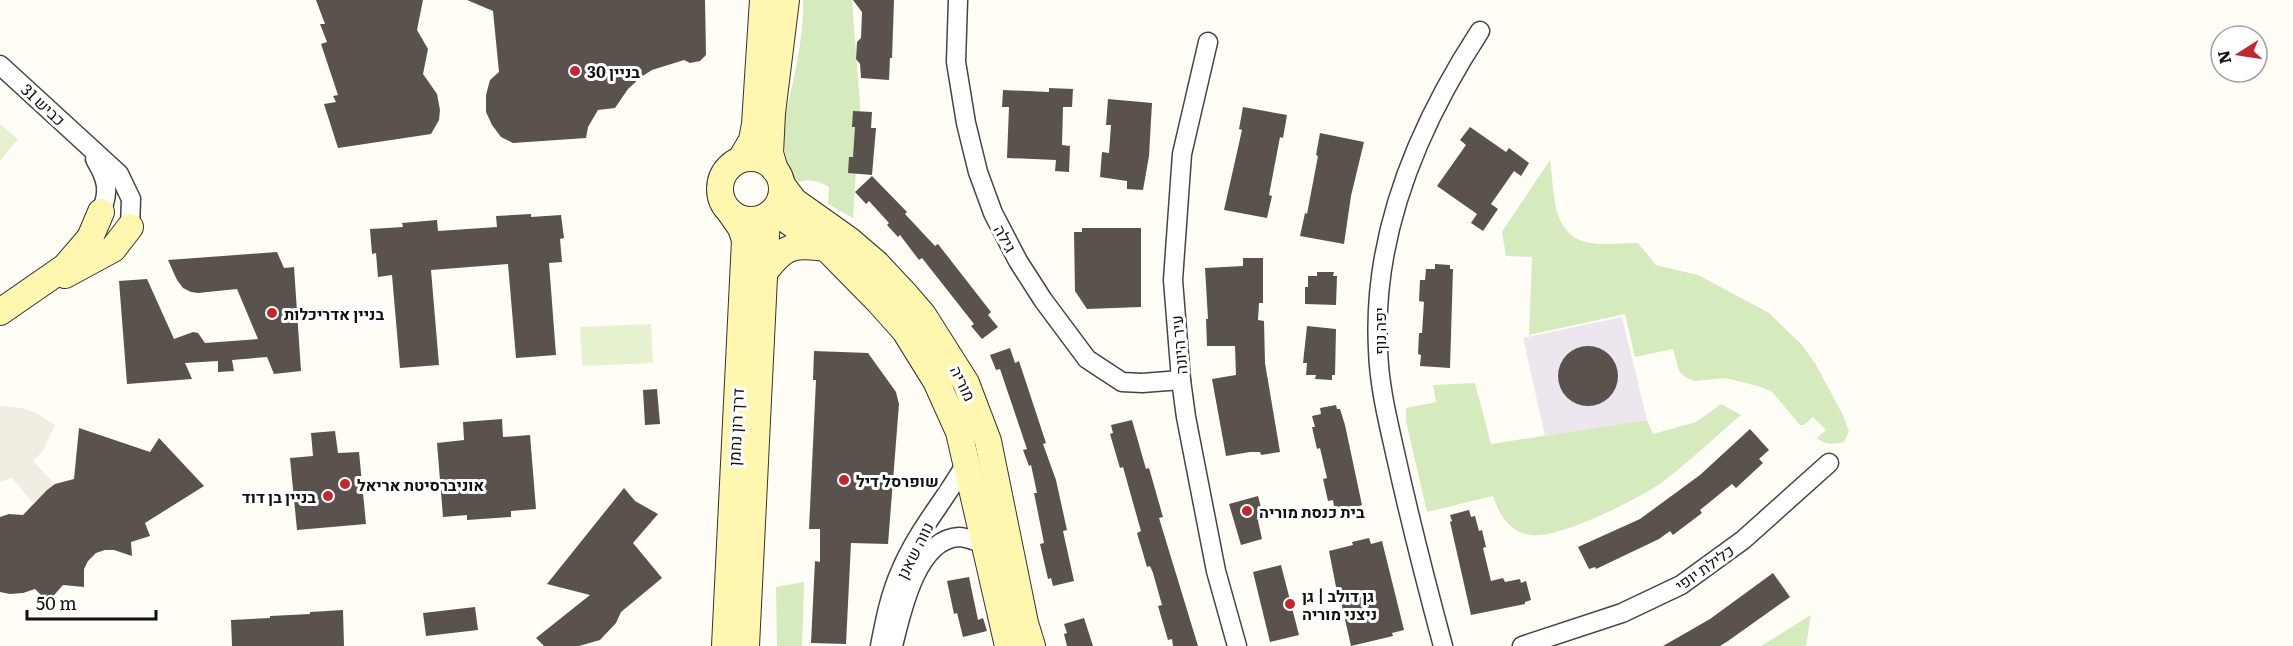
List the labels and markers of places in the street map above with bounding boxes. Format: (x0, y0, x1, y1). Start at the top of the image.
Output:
place label: בניין 30 (587, 59, 640, 83)
marker: בניין 30 (568, 64, 582, 78)
place label: בניין אדריכלות (284, 301, 384, 325)
marker: בניין אדריכלות (265, 306, 279, 320)
place label: שופרסל דיל (856, 468, 939, 492)
place label: אוניברסיטת אריאל (357, 472, 484, 496)
marker: שופרסל דיל (837, 473, 851, 487)
marker: אוניברסיטת אריאל (338, 477, 352, 491)
place label: בניין בן דוד (242, 484, 316, 508)
marker: בניין בן דוד (321, 489, 335, 503)
place label: בית כנסת מוריה (1259, 499, 1365, 523)
marker: בית כנסת מוריה (1240, 504, 1254, 518)
place label: גן דולב | גן ניצני מוריה (1302, 583, 1377, 625)
marker: גן דולב | גן ניצני מוריה (1283, 597, 1297, 611)

